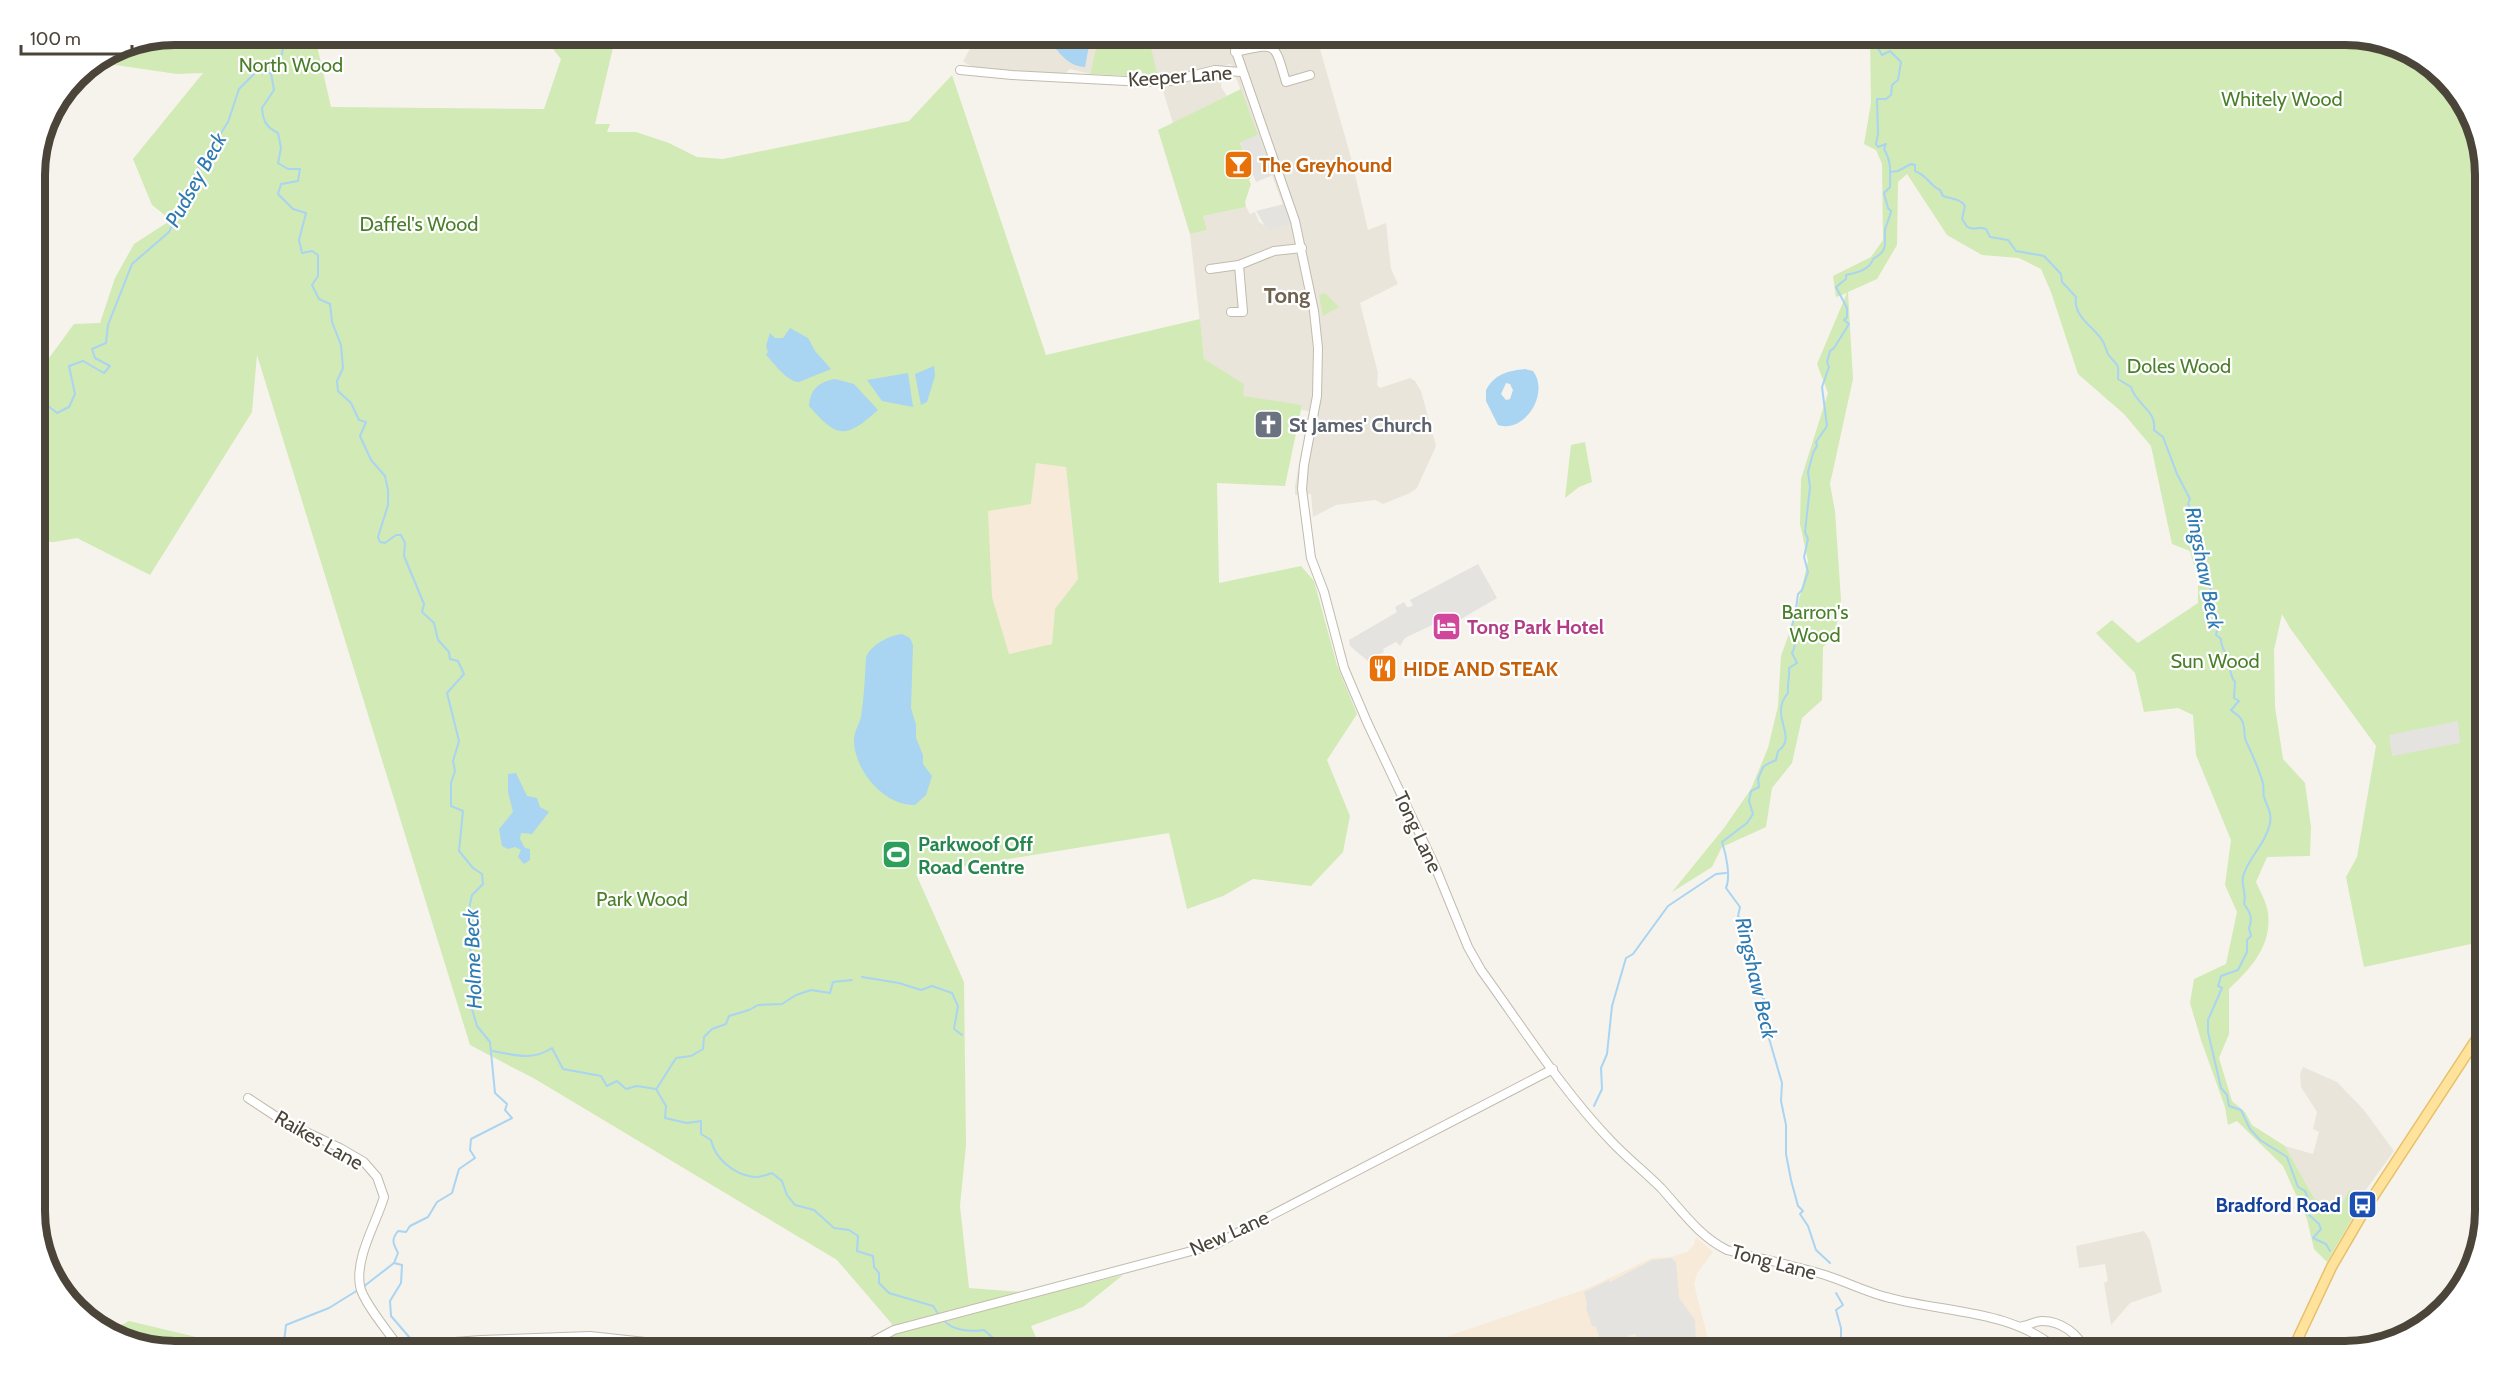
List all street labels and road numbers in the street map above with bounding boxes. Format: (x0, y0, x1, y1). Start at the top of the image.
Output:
street label: Keeper Lane (1127, 60, 1233, 92)
street label: Tong Lane (1389, 788, 1447, 876)
street label: Raikes Lane (270, 1105, 368, 1175)
street label: New Lane (1186, 1205, 1272, 1261)
street label: Tong Lane (1729, 1239, 1819, 1285)

